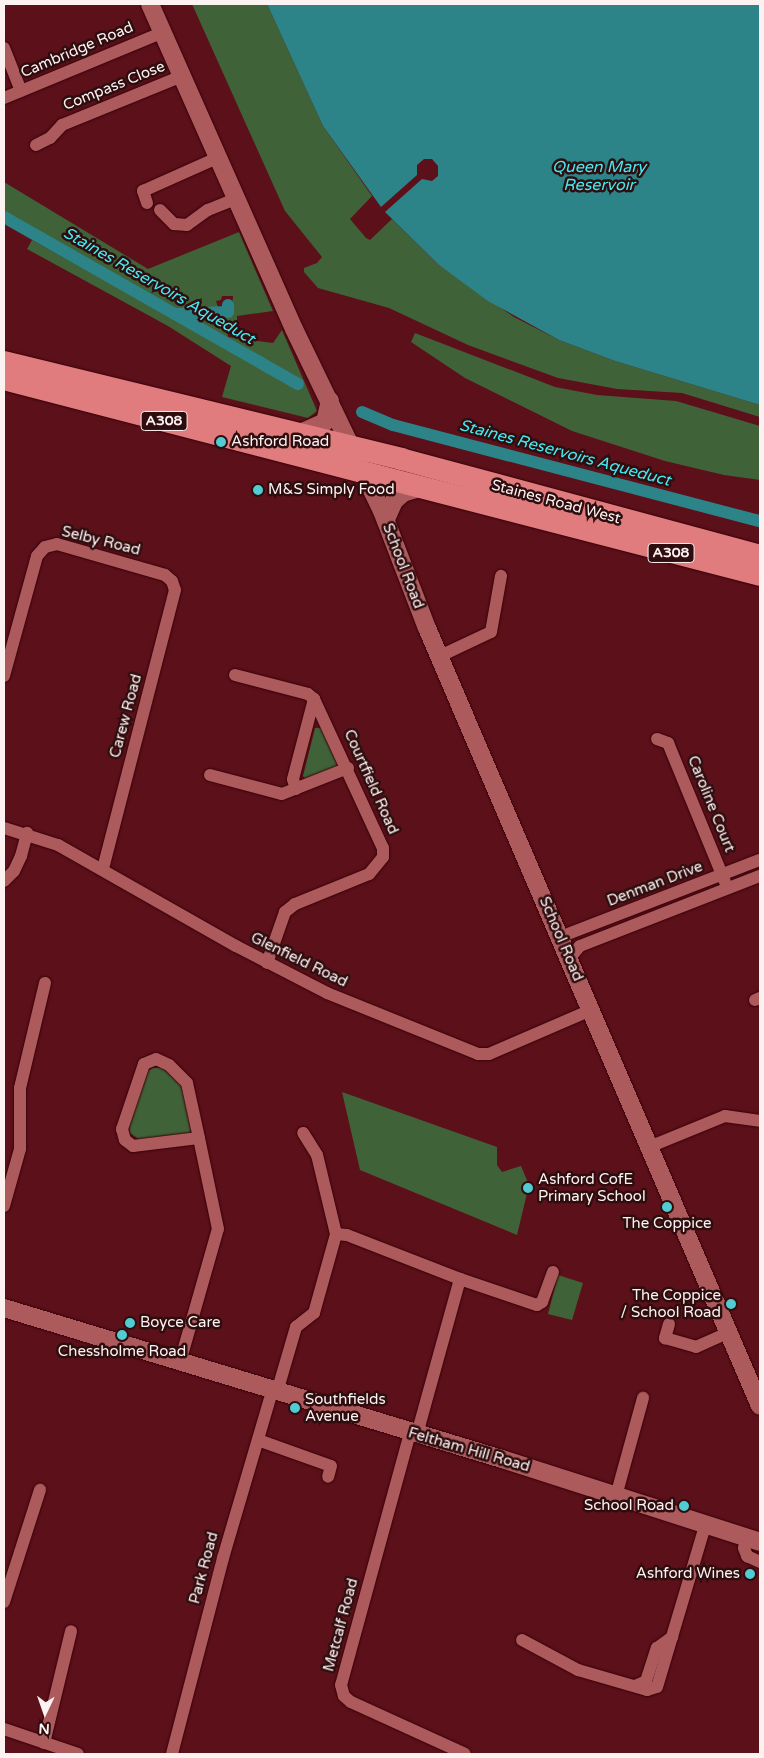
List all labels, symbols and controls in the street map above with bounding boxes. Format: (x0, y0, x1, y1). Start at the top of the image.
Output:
street label: Cambridge Road (18, 18, 136, 82)
street label: Compass Close (60, 57, 168, 115)
water label: Queen Mary Reservoir (552, 157, 646, 195)
water label: Staines Reservoirs Aqueduct (60, 223, 258, 349)
road number: A308 (140, 410, 188, 432)
water label: Staines Reservoirs Aqueduct (457, 416, 673, 490)
place label: Ashford Road (231, 433, 329, 451)
marker: Ashford Road (215, 436, 227, 448)
street label: Staines Road West (489, 476, 623, 528)
place label: M&S Simply Food (268, 481, 395, 499)
marker: M&S Simply Food (252, 484, 264, 496)
street label: School Road (378, 521, 428, 611)
street label: Selby Road (60, 523, 142, 559)
road number: A308 (647, 542, 695, 564)
street label: Carew Road (106, 672, 146, 760)
street label: Courtfield Road (340, 727, 402, 837)
street label: Caroline Court (683, 753, 739, 855)
street label: Denman Drive (605, 858, 705, 910)
street label: School Road (535, 894, 587, 984)
street label: Glenfield Road (248, 929, 350, 991)
place label: Ashford CofE Primary School (538, 1170, 646, 1205)
marker: Ashford CofE Primary School (522, 1182, 534, 1194)
marker: The Coppice (661, 1201, 673, 1213)
place label: The Coppice (623, 1215, 711, 1233)
place label: The Coppice / School Road (621, 1286, 721, 1321)
marker: The Coppice / School Road (725, 1298, 737, 1310)
place label: Boyce Care (140, 1314, 220, 1332)
marker: Boyce Care (124, 1317, 136, 1329)
marker: Chessholme Road (116, 1329, 128, 1341)
place label: Chessholme Road (58, 1343, 186, 1361)
place label: Southfields Avenue (305, 1390, 386, 1425)
marker: Southfields Avenue (289, 1402, 301, 1414)
street label: Feltham Hill Road (406, 1424, 532, 1476)
place label: School Road (584, 1497, 674, 1515)
marker: School Road (678, 1500, 690, 1512)
street label: Park Road (186, 1530, 222, 1606)
place label: Ashford Wines (636, 1565, 740, 1583)
marker: Ashford Wines (744, 1568, 756, 1580)
street label: Metcalf Road (320, 1576, 362, 1674)
north arrow (20, 1688, 70, 1738)
text: N (38, 1720, 50, 1737)

